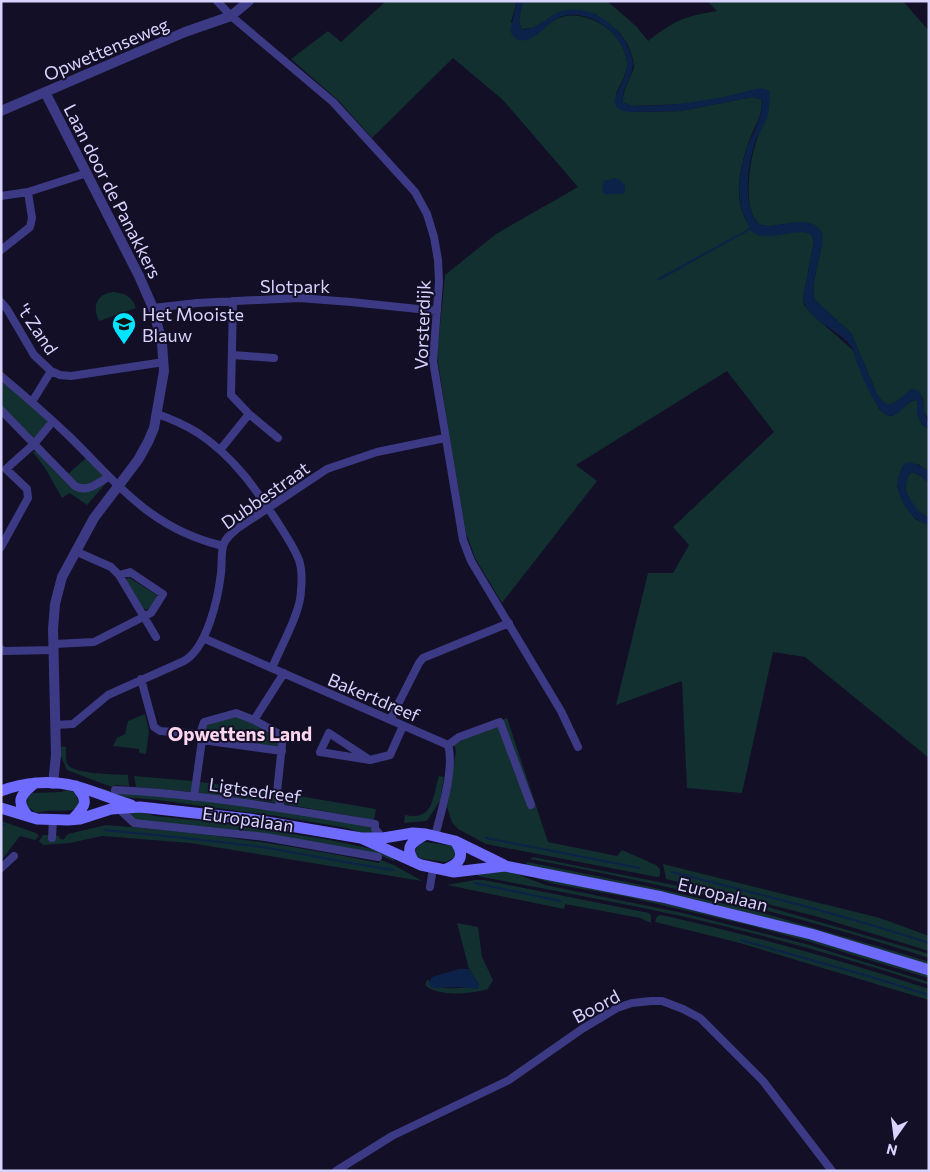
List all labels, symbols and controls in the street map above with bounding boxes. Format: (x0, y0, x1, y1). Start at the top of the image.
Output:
street label: Opwettenseweg (40, 13, 172, 85)
street label: Laan door de Panakkers (59, 100, 167, 282)
street label: Slotpark (260, 275, 330, 297)
street label: Vorsterdijk (409, 279, 435, 370)
street label: 't Zand (13, 299, 63, 359)
place label: Het Mooiste Blauw (142, 303, 244, 346)
school or university icon: Het Mooiste Blauw (111, 311, 137, 345)
street label: Dubbestraat (217, 456, 313, 534)
street label: Bakertdreef (325, 668, 424, 727)
district label: Opwettens Land (168, 722, 312, 745)
street label: Ligtsedreef (207, 773, 303, 807)
street label: Europalaan (201, 802, 295, 836)
street label: Europalaan (676, 872, 770, 916)
street label: Boord (569, 984, 623, 1028)
north arrow (870, 1112, 920, 1162)
text: N (885, 1141, 899, 1160)

